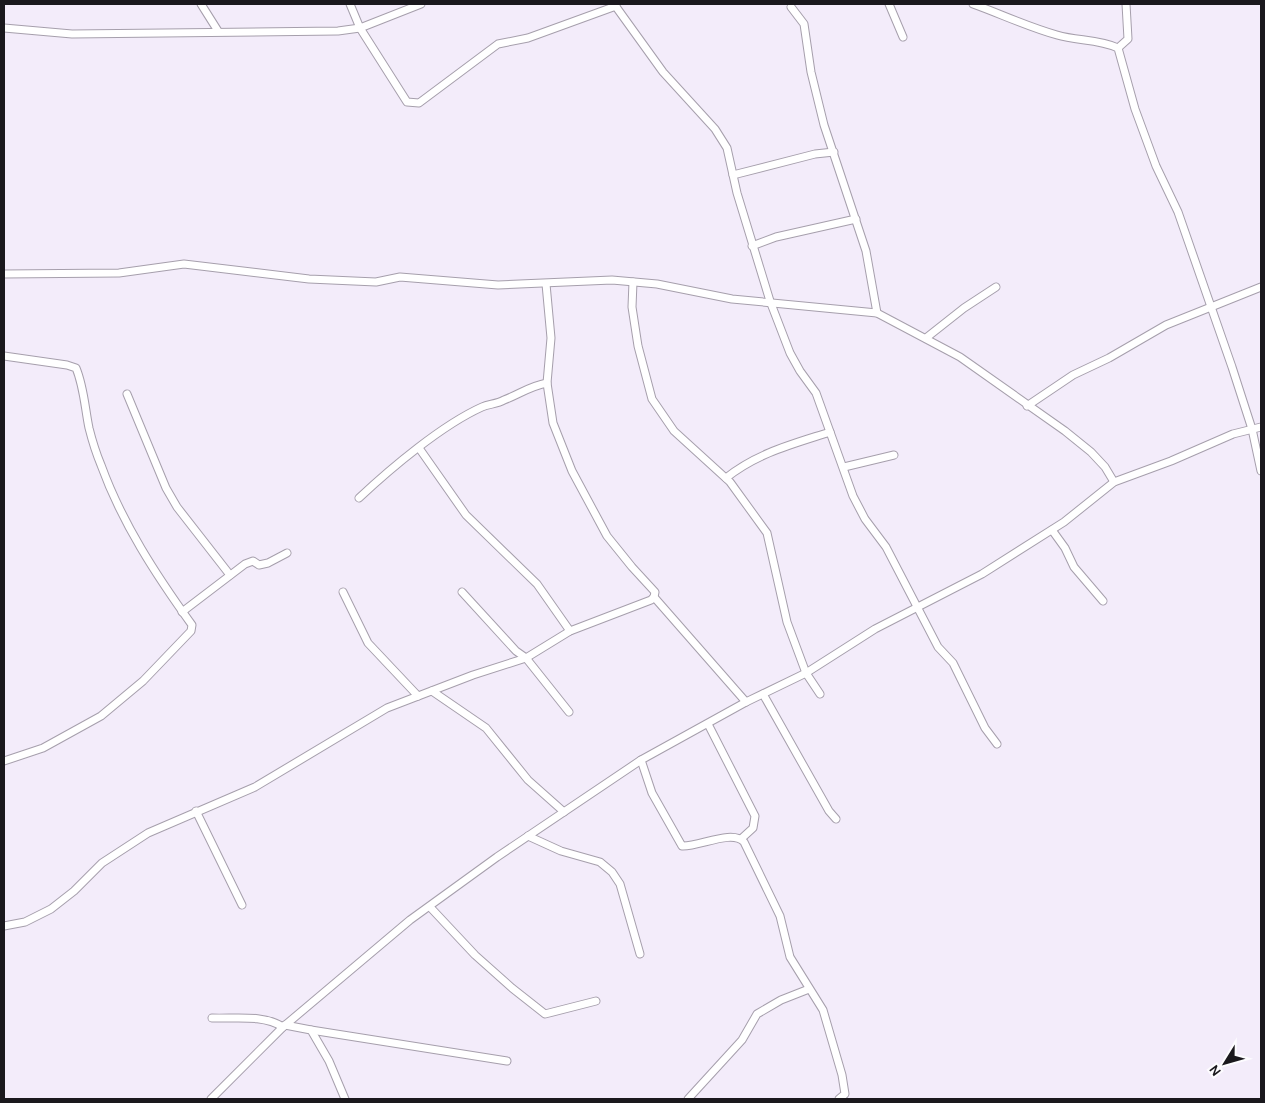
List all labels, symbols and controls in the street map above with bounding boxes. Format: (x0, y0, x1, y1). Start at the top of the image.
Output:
north arrow (1200, 1038, 1250, 1088)
text: N (1205, 1061, 1225, 1080)

